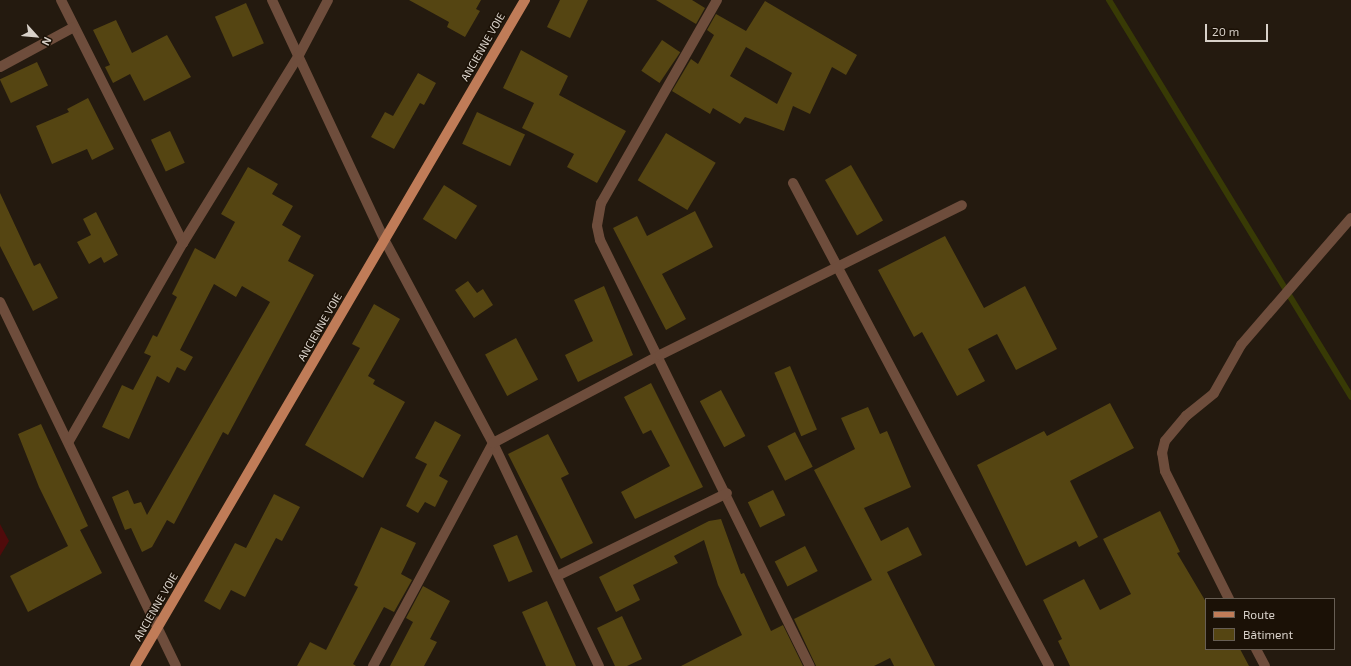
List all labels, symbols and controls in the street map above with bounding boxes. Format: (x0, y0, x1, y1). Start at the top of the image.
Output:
street label: ANCIENNE VOIE (458, 10, 508, 84)
north arrow (16, 16, 56, 56)
scale bar (1207, 16, 1270, 42)
text: 20 m (1212, 24, 1239, 38)
text: N (40, 35, 55, 48)
street label: ANCIENNE VOIE (295, 290, 345, 364)
street label: ANCIENNE VOIE (131, 570, 181, 644)
legend (1205, 598, 1335, 650)
text: Route (1243, 607, 1275, 621)
text: Bâtiment (1243, 627, 1293, 641)

